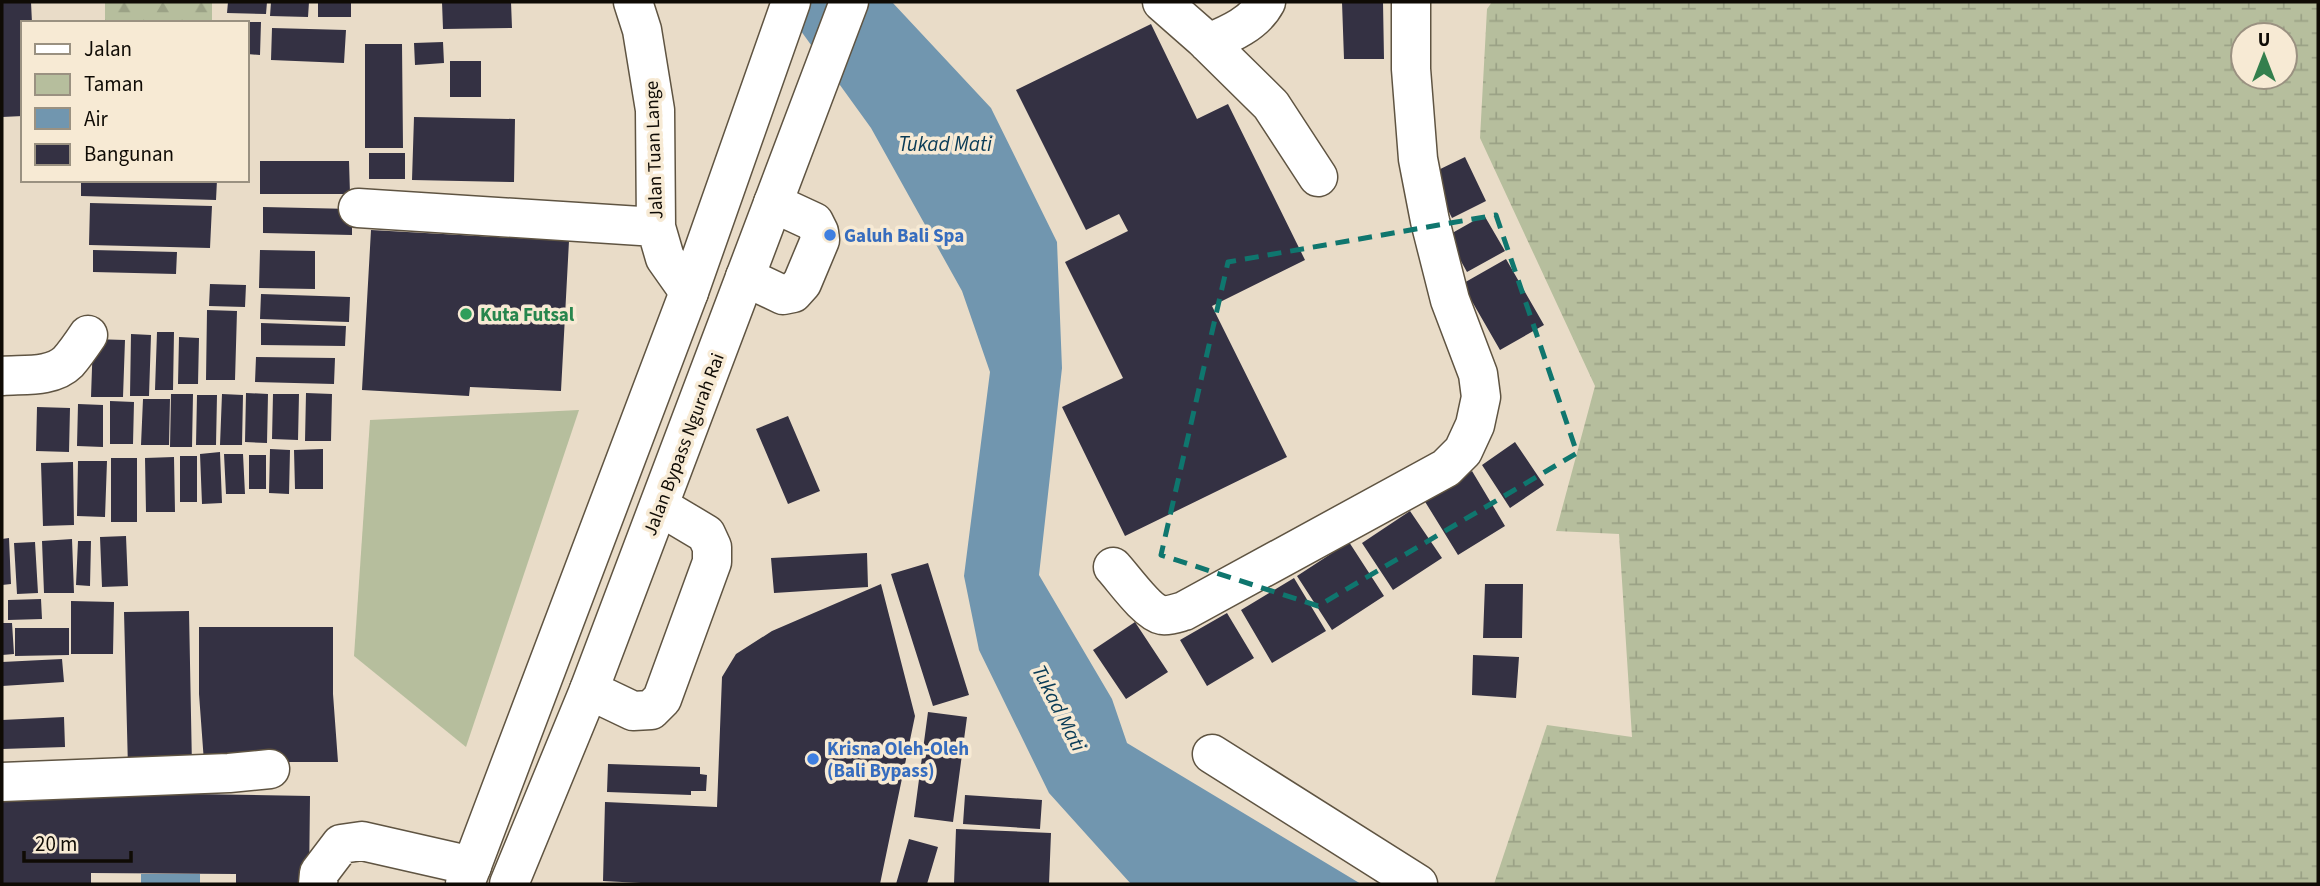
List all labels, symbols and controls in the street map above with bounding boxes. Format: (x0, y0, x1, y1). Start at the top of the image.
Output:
legend (21, 21, 248, 182)
north arrow (2229, 21, 2299, 91)
text: U (2258, 27, 2270, 54)
text: Jalan (84, 34, 132, 64)
text: Taman (84, 69, 144, 99)
street label: Jalan Tuan Lange (639, 80, 670, 220)
text: Air (84, 104, 109, 134)
water label: Tukad Mati (898, 129, 993, 159)
text: Bangunan (84, 139, 174, 169)
place label: Galuh Bali Spa (844, 223, 964, 250)
marker: Galuh Bali Spa (822, 227, 838, 243)
place label: Kuta Futsal (480, 302, 575, 329)
marker: Kuta Futsal (458, 306, 474, 322)
street label: Jalan Bypass Ngurah Rai (637, 349, 732, 540)
water label: Tukad Mati (1024, 659, 1094, 757)
place label: Krisna Oleh-Oleh (Bali Bypass) (827, 736, 969, 785)
marker: Krisna Oleh-Oleh (Bali Bypass) (805, 751, 821, 767)
scale bar (24, 820, 131, 864)
text: 20 m (35, 829, 77, 859)

